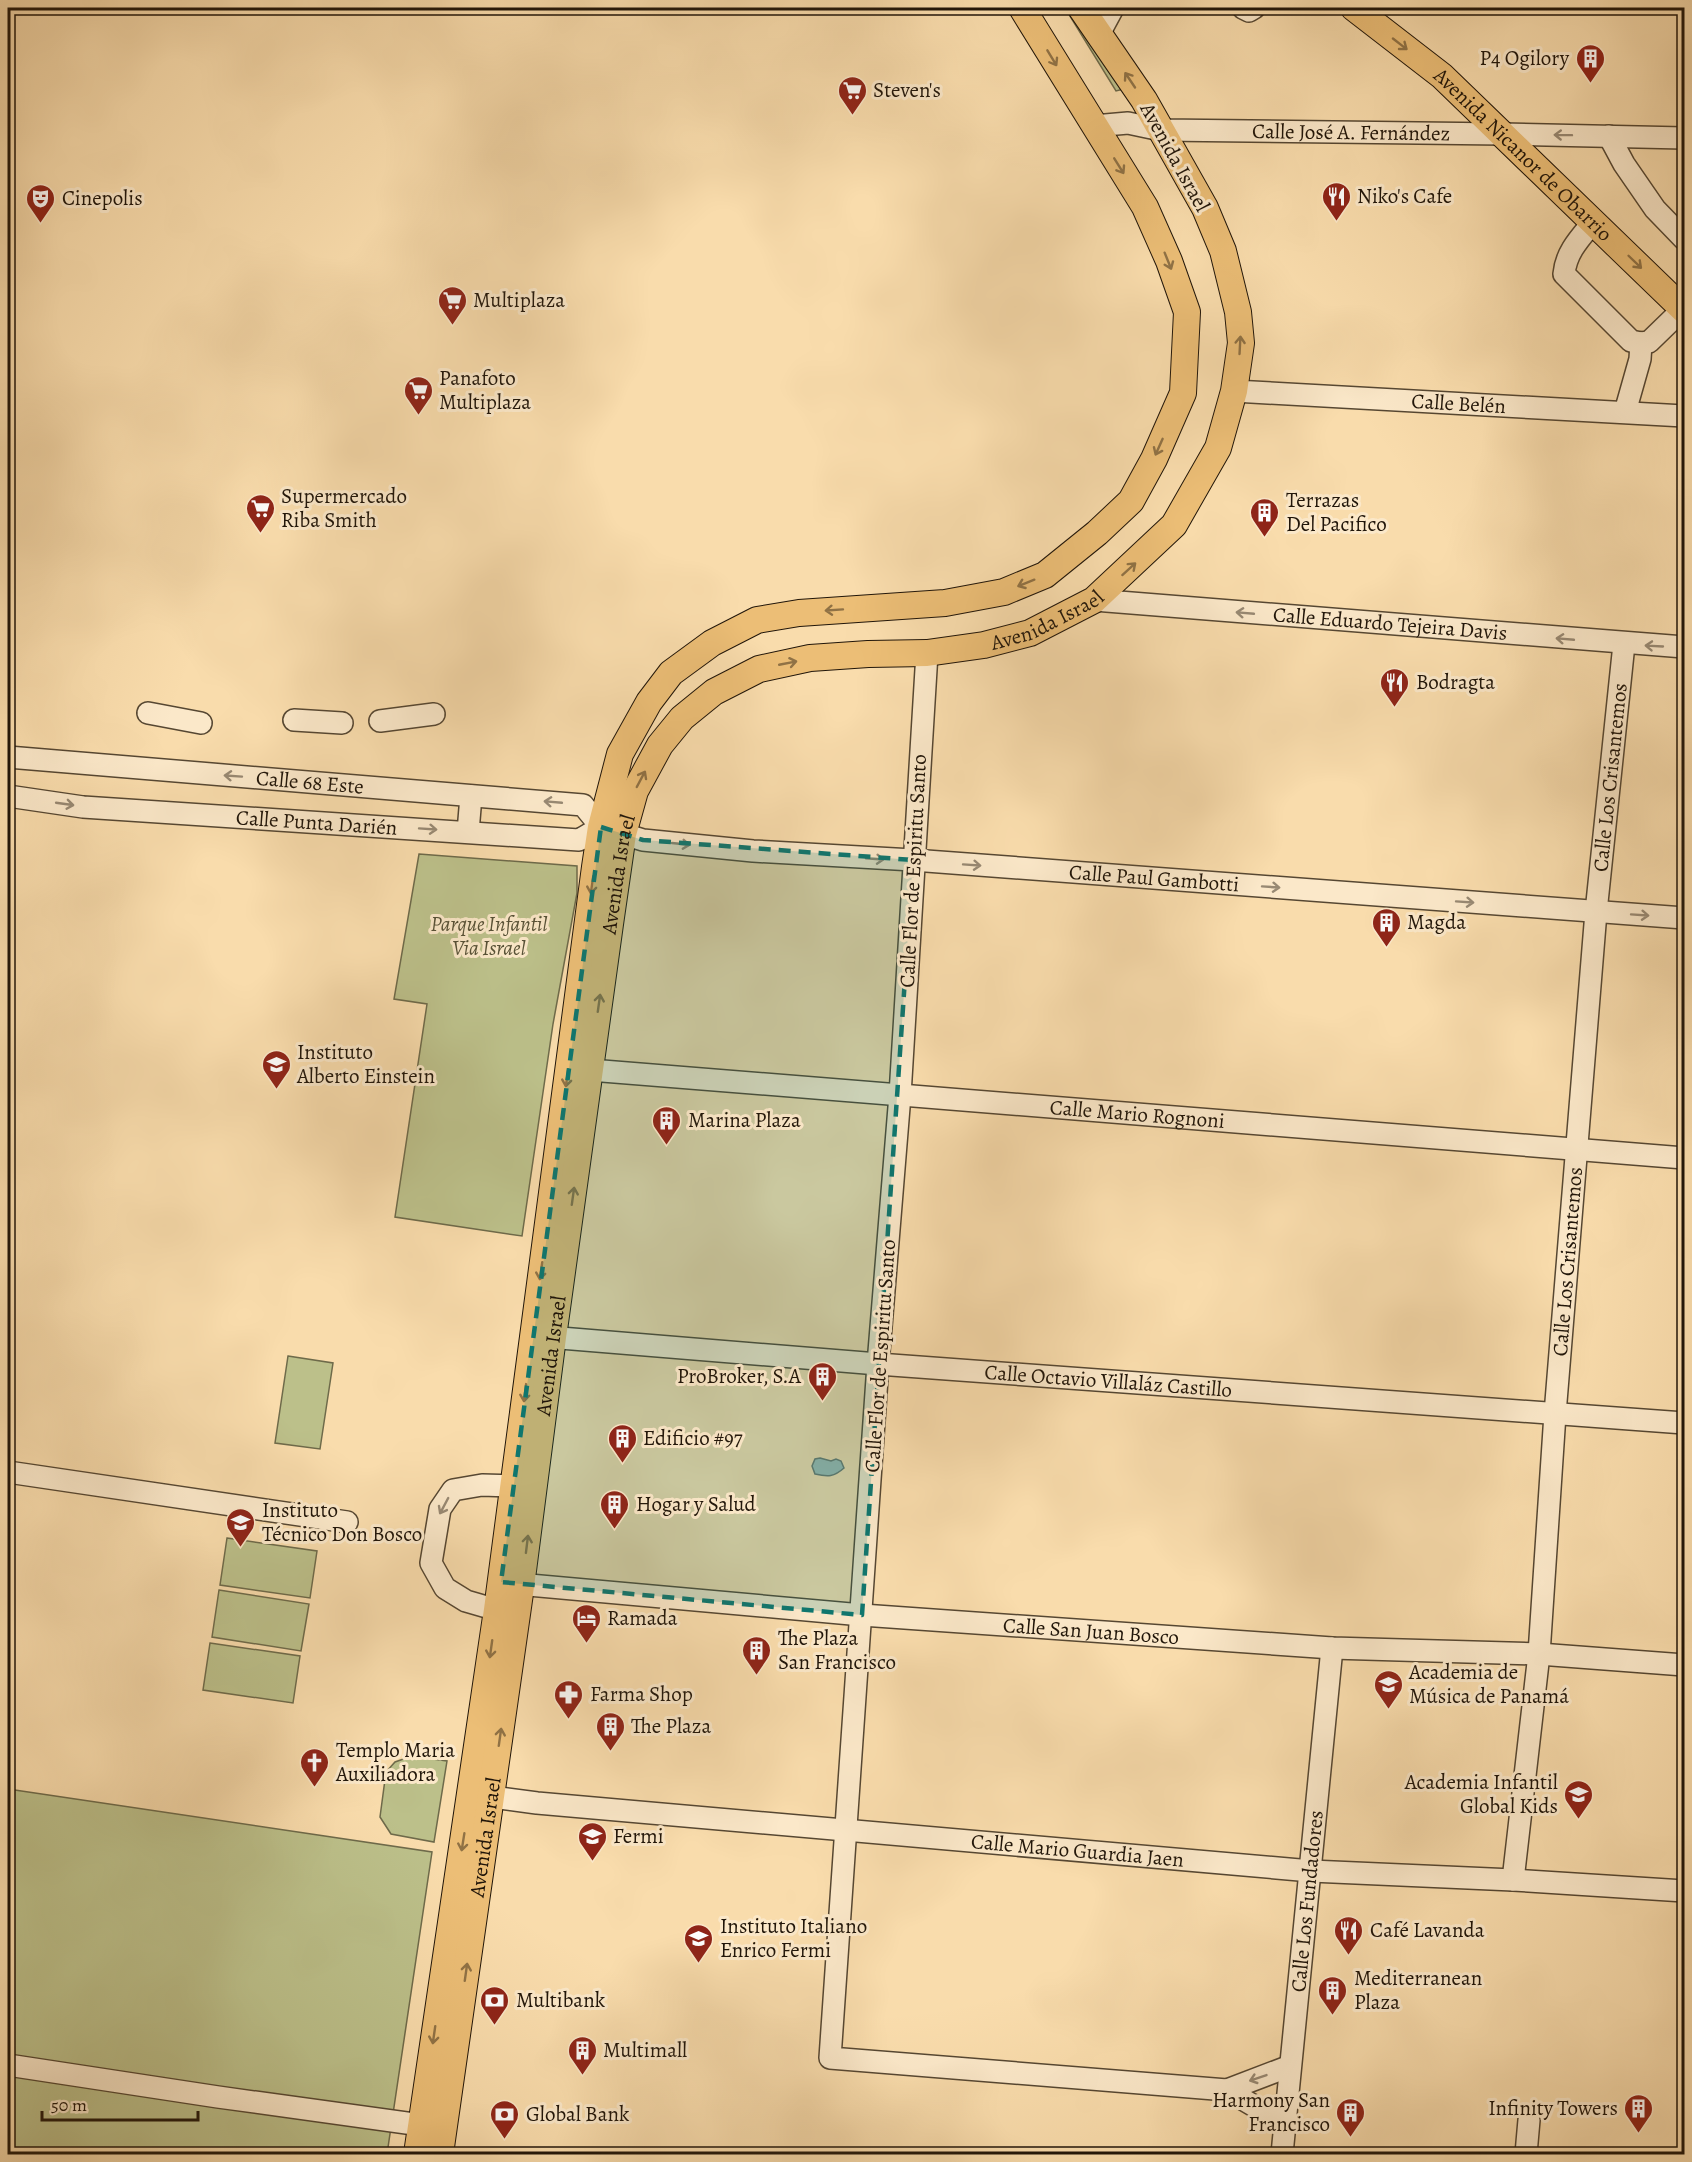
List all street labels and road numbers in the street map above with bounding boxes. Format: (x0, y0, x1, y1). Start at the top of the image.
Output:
street label: Avenida Nicanor de Obarrio (1427, 60, 1619, 248)
street label: Avenida Israel (1133, 97, 1216, 217)
street label: Calle José A. Fernández (1252, 117, 1450, 147)
street label: Calle Belén (1411, 387, 1507, 420)
street label: Avenida Israel (987, 584, 1110, 657)
street label: Calle Eduardo Tejeira Davis (1272, 600, 1508, 647)
street label: Calle Los Crisantemos (1586, 682, 1634, 873)
street label: Calle Flor de Espiritu Santo (893, 754, 933, 988)
street label: Calle 68 Este (255, 764, 365, 801)
street label: Calle Punta Darién (235, 803, 398, 842)
street label: Avenida Israel (595, 811, 642, 937)
street label: Calle Paul Gambotti (1068, 858, 1240, 898)
street label: Calle Mario Rognoni (1049, 1093, 1226, 1135)
street label: Calle Los Crisantemos (1546, 1166, 1589, 1357)
street label: Calle Flor de Espiritu Santo (858, 1238, 902, 1474)
street label: Avenida Israel (529, 1294, 573, 1418)
street label: Calle Octavio Villaláz Castillo (983, 1358, 1233, 1404)
street label: Calle San Juan Bosco (1002, 1611, 1180, 1651)
street label: Avenida Israel (463, 1775, 508, 1900)
street label: Calle Los Fundadores (1284, 1809, 1330, 1994)
street label: Calle Mario Guardia Jaen (970, 1827, 1185, 1874)

